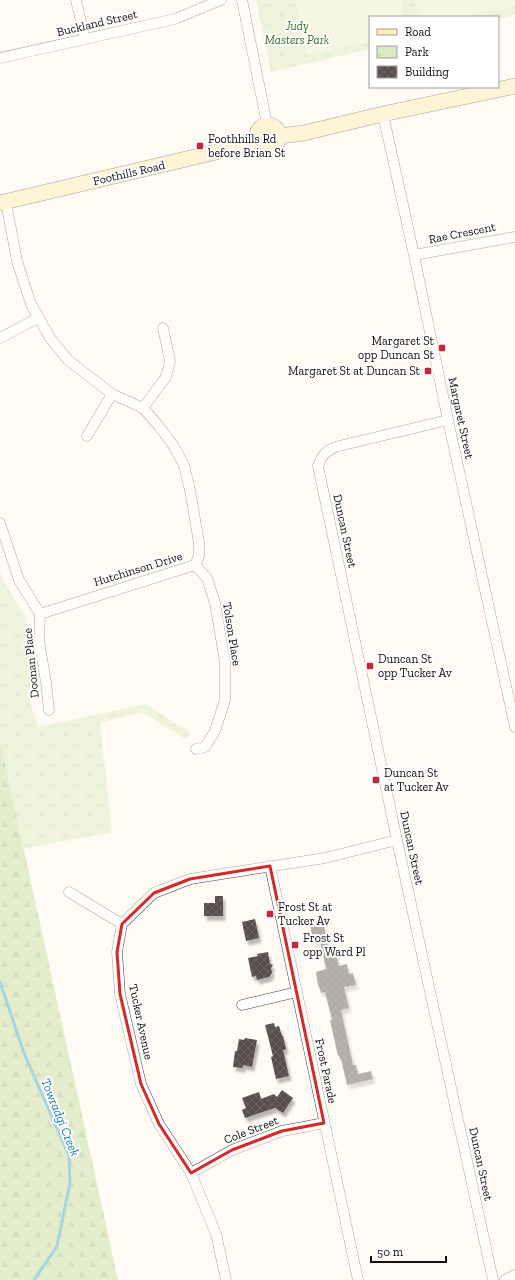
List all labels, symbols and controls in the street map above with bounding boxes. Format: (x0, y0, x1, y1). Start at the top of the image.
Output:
street label: Buckland Street (55, 7, 139, 39)
legend (369, 16, 499, 88)
park label: Judy Masters Park (265, 19, 330, 47)
text: Road (405, 25, 431, 39)
text: Park (405, 45, 430, 59)
text: Building (405, 65, 449, 79)
place label: Foothhills Rd before Brian St (207, 132, 286, 160)
marker: Foothhills Rd before Brian St (195, 141, 205, 151)
street label: Foothills Road (92, 158, 167, 188)
street label: Rae Crescent (427, 220, 497, 246)
place label: Margaret St opp Duncan St (358, 334, 435, 362)
marker: Margaret St opp Duncan St (437, 343, 447, 353)
place label: Margaret St at Duncan St (288, 364, 421, 378)
marker: Margaret St at Duncan St (423, 366, 433, 376)
street label: Margaret Street (446, 376, 477, 461)
street label: Duncan Street (330, 493, 360, 569)
street label: Hutchinson Drive (92, 549, 184, 589)
street label: Tolson Place (220, 601, 244, 667)
street label: Doonan Place (20, 627, 42, 699)
place label: Duncan St opp Tucker Av (378, 652, 452, 680)
marker: Duncan St opp Tucker Av (365, 661, 375, 671)
place label: Duncan St at Tucker Av (384, 766, 449, 794)
marker: Duncan St at Tucker Av (371, 775, 381, 785)
street label: Duncan Street (397, 810, 427, 886)
place label: Frost St at Tucker Av (278, 900, 333, 928)
marker: Frost St at Tucker Av (265, 909, 275, 919)
place label: Frost St opp Ward Pl (303, 931, 366, 959)
marker: Frost St opp Ward Pl (290, 940, 300, 950)
street label: Tucker Avenue (126, 983, 156, 1061)
street label: Frost Parade (312, 1037, 340, 1105)
water label: Towradgi Creek (38, 1076, 83, 1159)
street label: Cole Street (222, 1113, 281, 1147)
street label: Duncan Street (466, 1126, 496, 1202)
scale bar (371, 1238, 446, 1264)
text: 50 m (377, 1245, 404, 1259)

